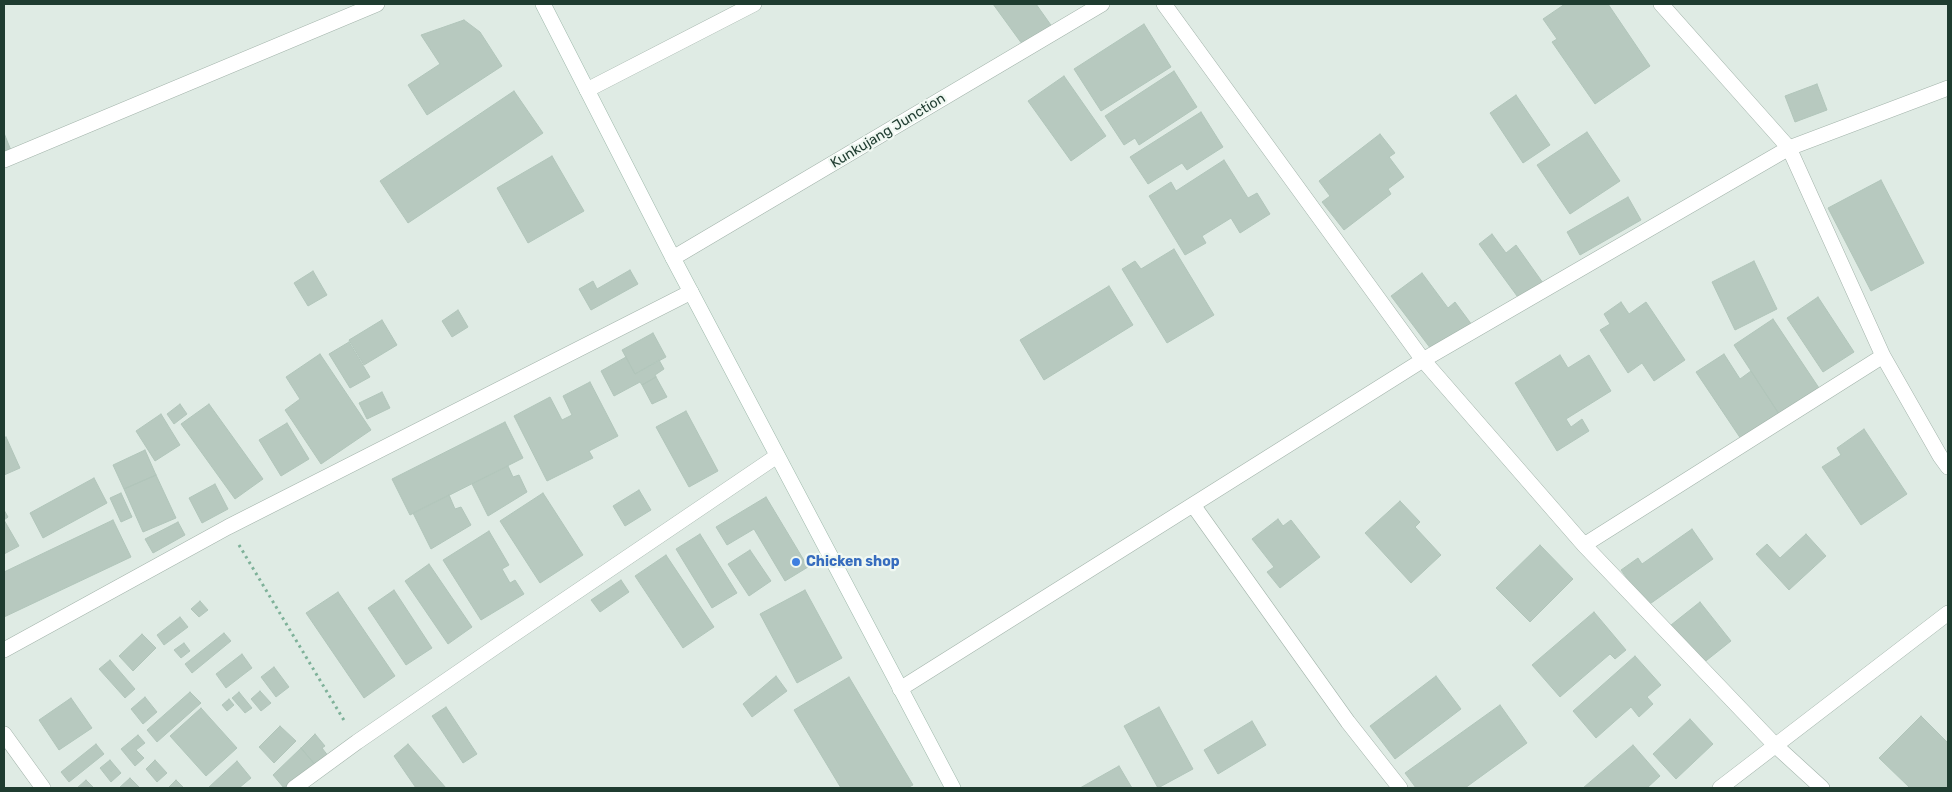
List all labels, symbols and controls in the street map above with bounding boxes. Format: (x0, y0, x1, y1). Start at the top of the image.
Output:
street label: Kunkujang Junction (827, 90, 949, 172)
place label: Chicken shop (806, 554, 900, 570)
marker: Chicken shop (790, 556, 802, 568)

